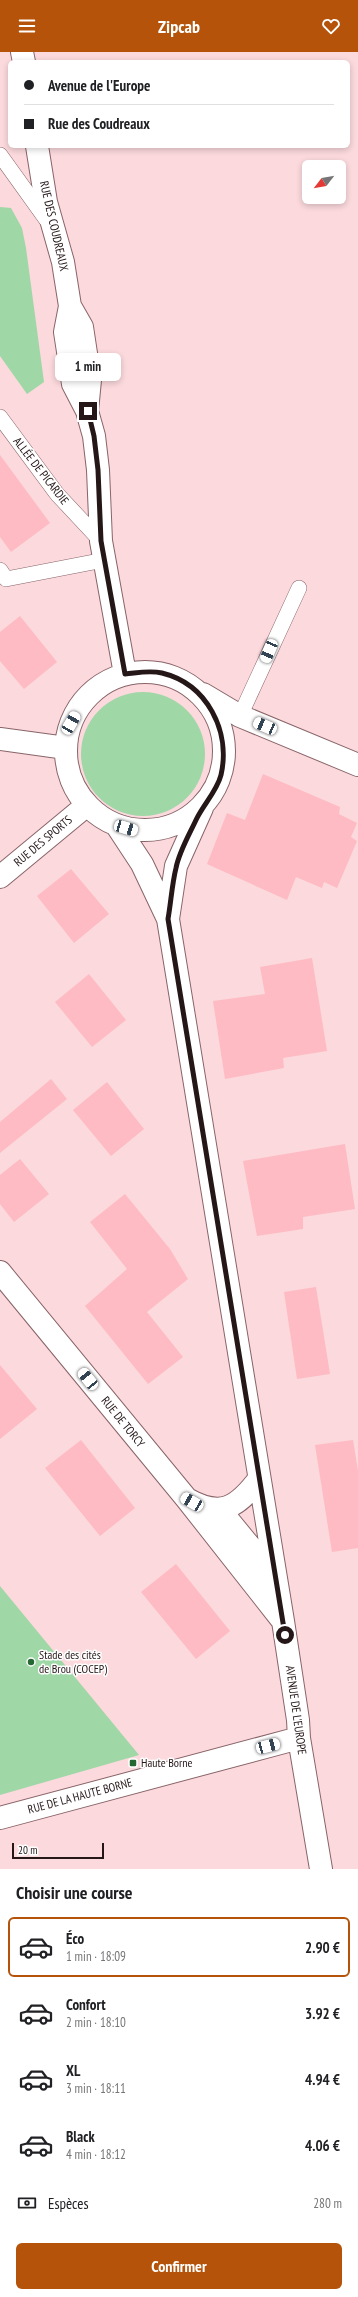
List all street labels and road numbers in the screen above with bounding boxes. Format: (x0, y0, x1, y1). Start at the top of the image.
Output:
street label: RUE DES COUDREAUX (37, 179, 72, 272)
street label: ALLÉE DE PICARDIE (10, 434, 72, 507)
street label: RUE DES SPORTS (10, 812, 75, 869)
street label: RUE DE TORCY (98, 1393, 149, 1450)
street label: AVENUE DE L'EUROPE (283, 1664, 310, 1756)
street label: RUE DE LA HAUTE BORNE (26, 1774, 134, 1817)

